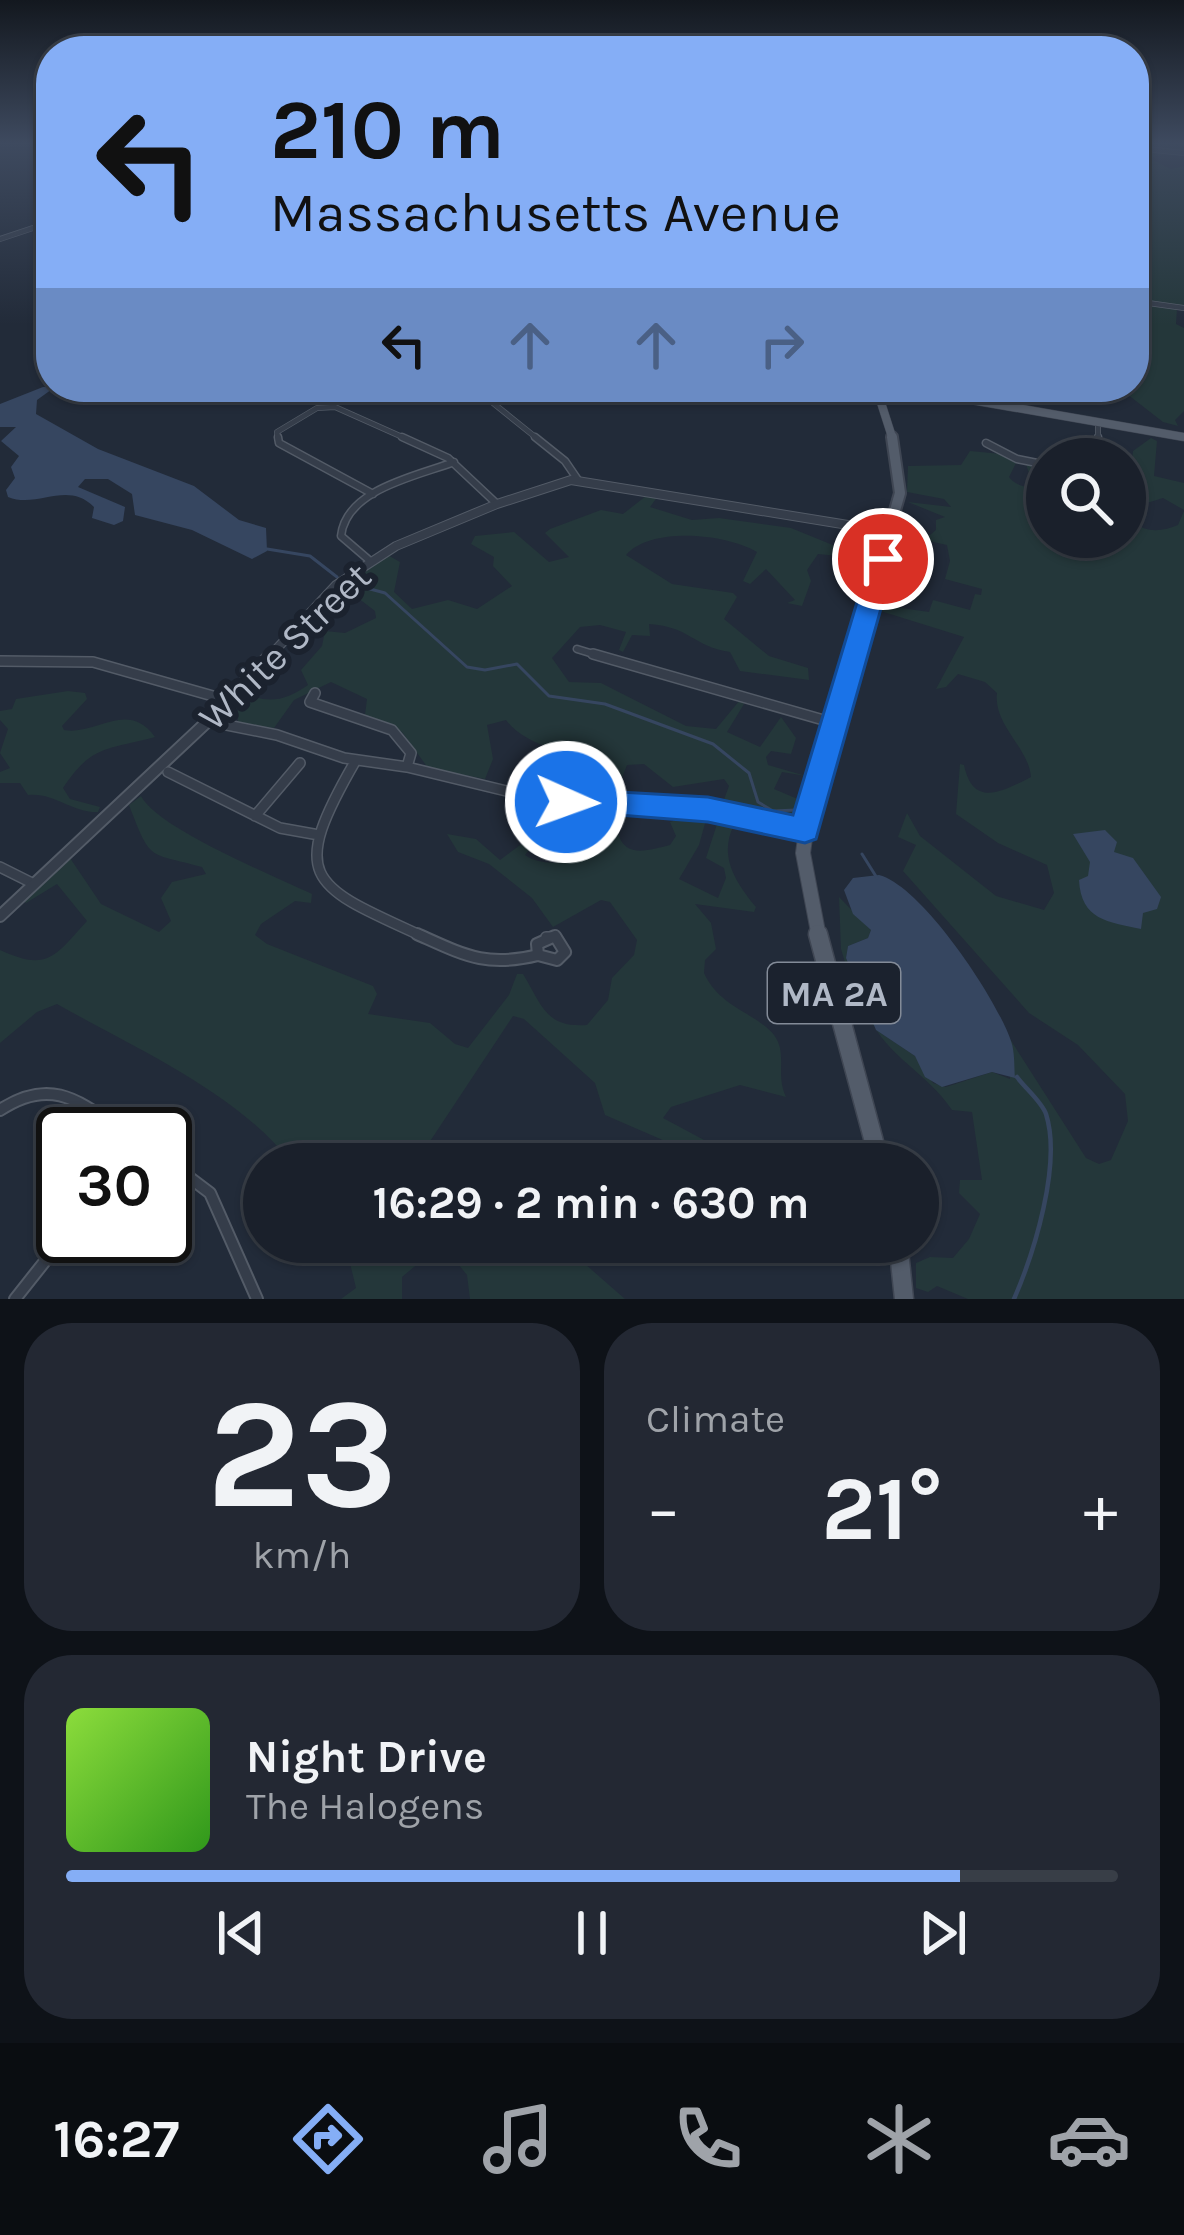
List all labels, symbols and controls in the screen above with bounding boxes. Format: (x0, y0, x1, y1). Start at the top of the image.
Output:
text: 210 m (270, 81, 505, 179)
icon: left (72, 84, 228, 240)
text: Massachusetts Avenue (270, 181, 841, 245)
icon: left (371, 312, 437, 378)
icon: ahead (497, 312, 563, 378)
icon: ahead (623, 312, 689, 378)
icon: right (749, 312, 815, 378)
map controls (1026, 438, 1146, 558)
button: search (1026, 438, 1146, 558)
pin (832, 508, 934, 610)
icon: arrive (850, 526, 916, 592)
street label: White Street (189, 553, 380, 740)
position arrow (503, 739, 629, 865)
road number: MA 2A (768, 963, 900, 1023)
speed limit sign: 30 (36, 1107, 192, 1263)
text: 16:29 · 2 min · 630 m (372, 1177, 810, 1229)
text: 23 (206, 1363, 398, 1545)
text: Climate (646, 1396, 785, 1442)
text: 21° (821, 1456, 943, 1562)
text: − (646, 1470, 681, 1548)
text: + (1083, 1470, 1118, 1548)
text: km/h (253, 1532, 351, 1578)
text: Night Drive (246, 1731, 487, 1783)
text: The Halogens (246, 1783, 484, 1829)
icon: previous (208, 1900, 274, 1966)
icon: pause (559, 1900, 625, 1966)
icon: next (910, 1900, 976, 1966)
icon: directions (286, 2097, 370, 2181)
icon: music (476, 2097, 560, 2181)
icon: phone (666, 2097, 750, 2181)
icon: climate (857, 2097, 941, 2181)
icon: car (1047, 2097, 1131, 2181)
text: 16:27 (53, 2107, 179, 2171)

